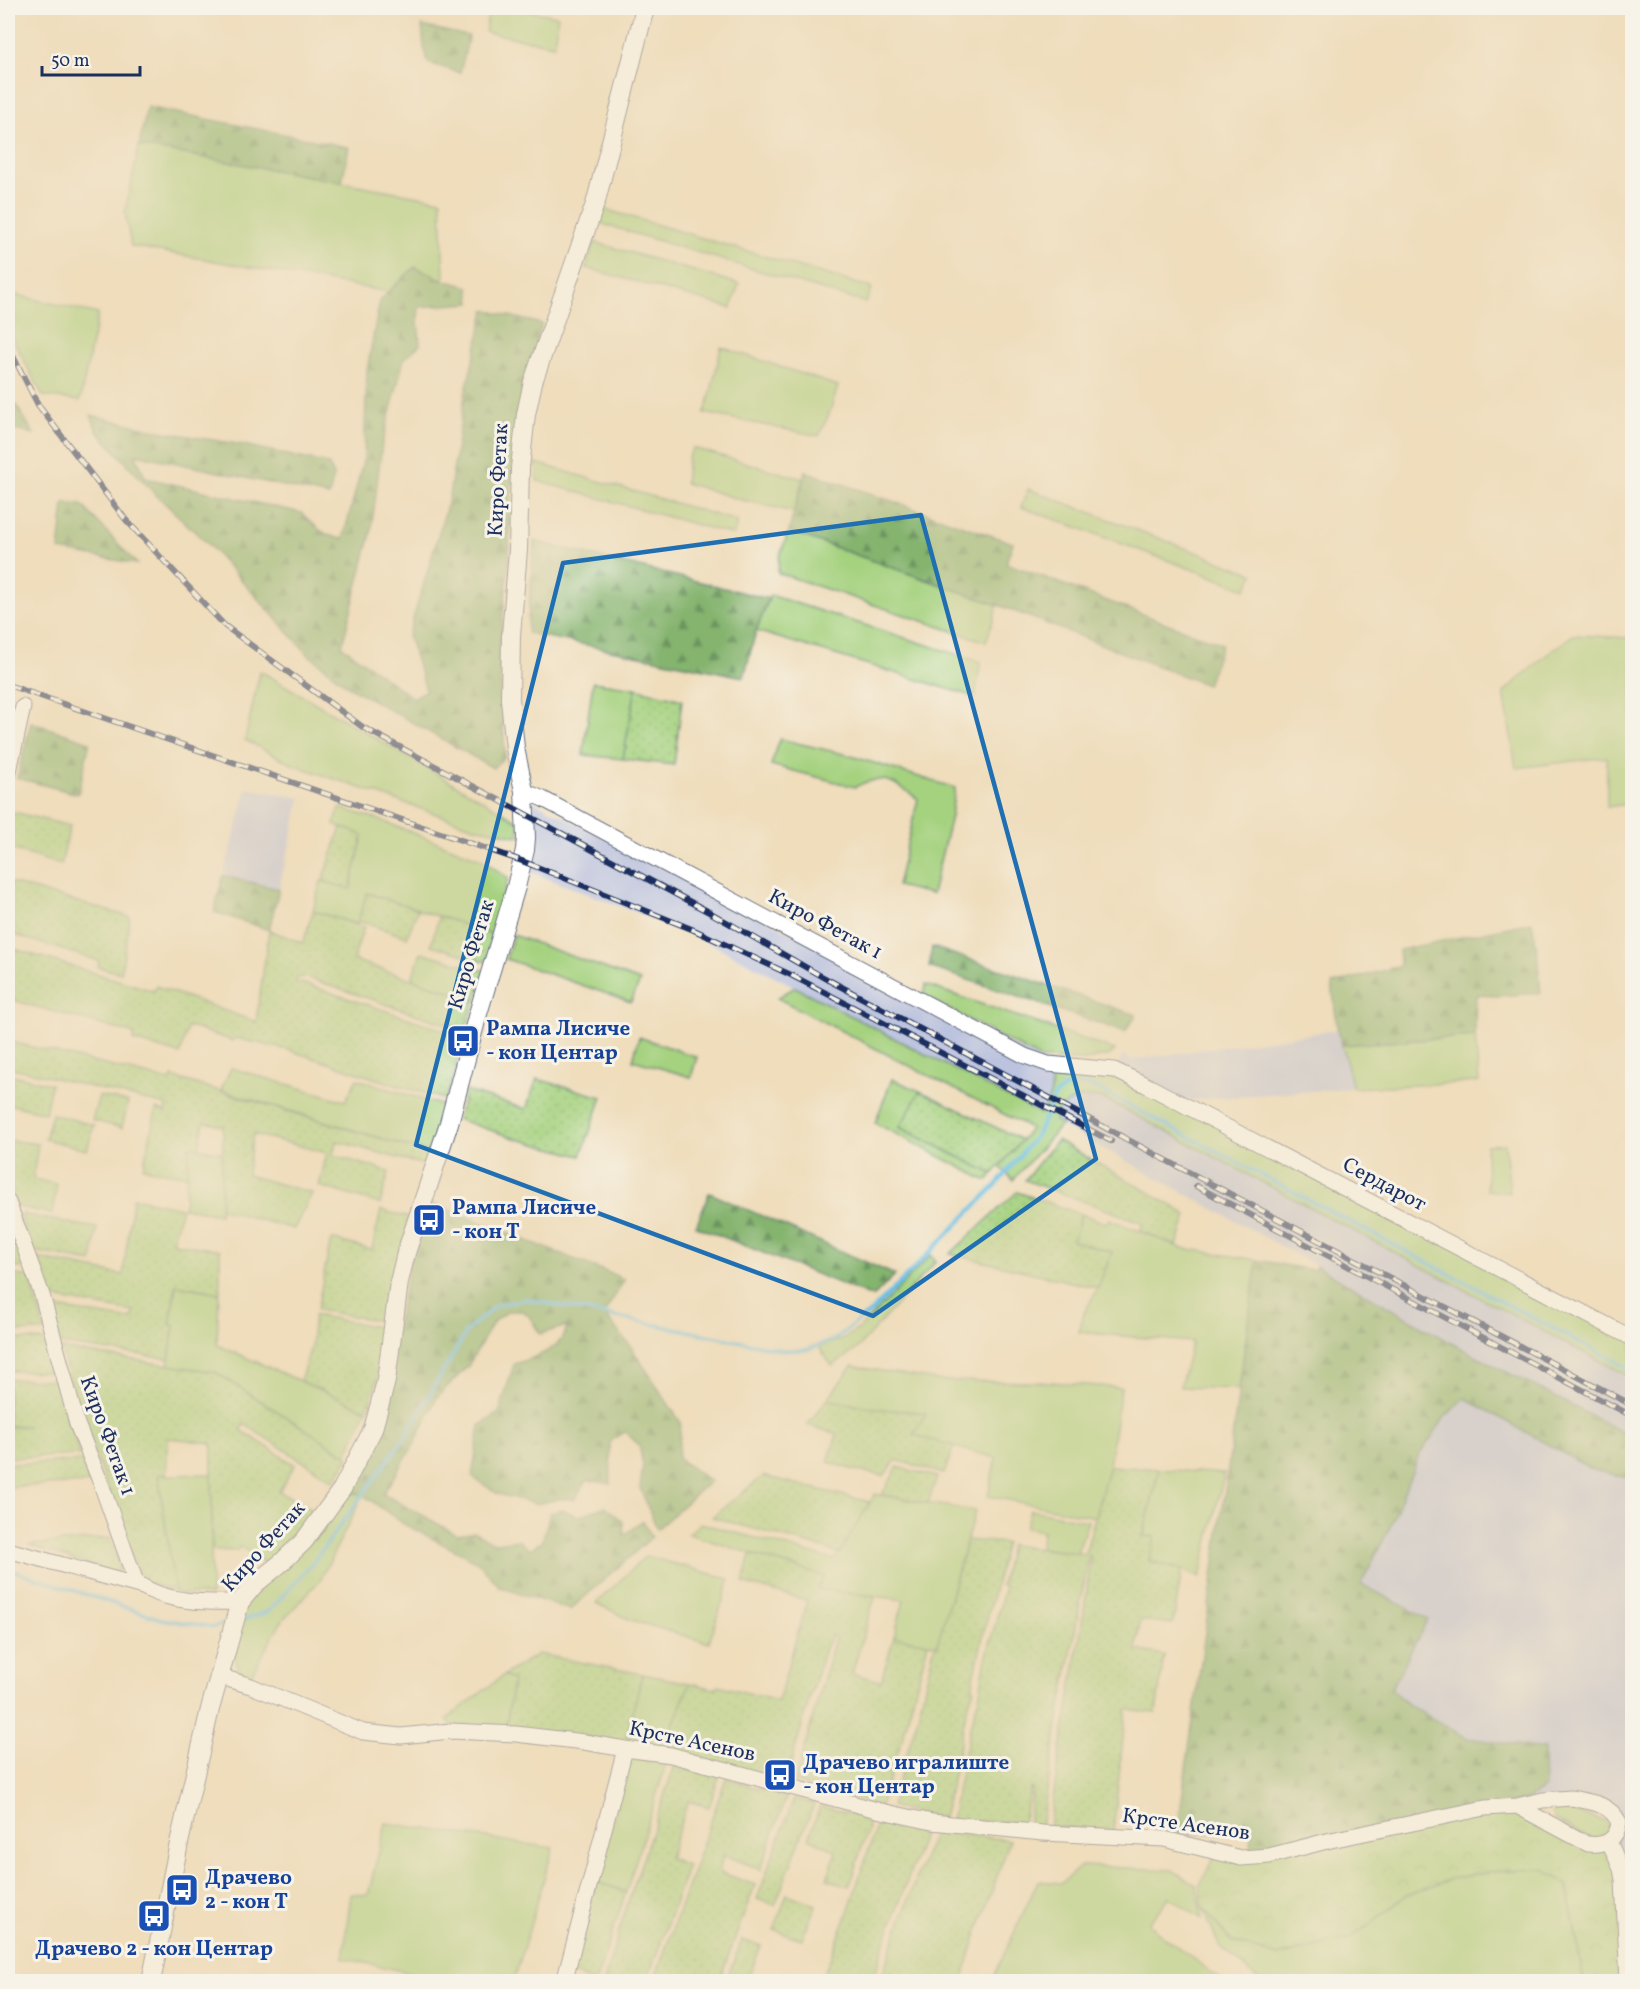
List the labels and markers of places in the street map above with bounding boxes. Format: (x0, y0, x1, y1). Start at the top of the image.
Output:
place label: Рампа Лисиче - кон Центар (486, 1015, 630, 1068)
bus stop icon: Рампа Лисиче - кон Центар (445, 1023, 481, 1059)
place label: Рампа Лисиче - кон Т (452, 1194, 596, 1247)
bus stop icon: Рампа Лисиче - кон Т (411, 1202, 447, 1238)
place label: Драчево игралиште - кон Центар (803, 1749, 1009, 1802)
bus stop icon: Драчево игралиште - кон Центар (762, 1757, 798, 1793)
place label: Драчево 2 - кон T (205, 1864, 292, 1917)
bus stop icon: Драчево 2 - кон T (164, 1872, 200, 1908)
bus stop icon: Драчево 2 - кон Центар (136, 1898, 172, 1934)
place label: Драчево 2 - кон Центар (35, 1935, 273, 1964)

